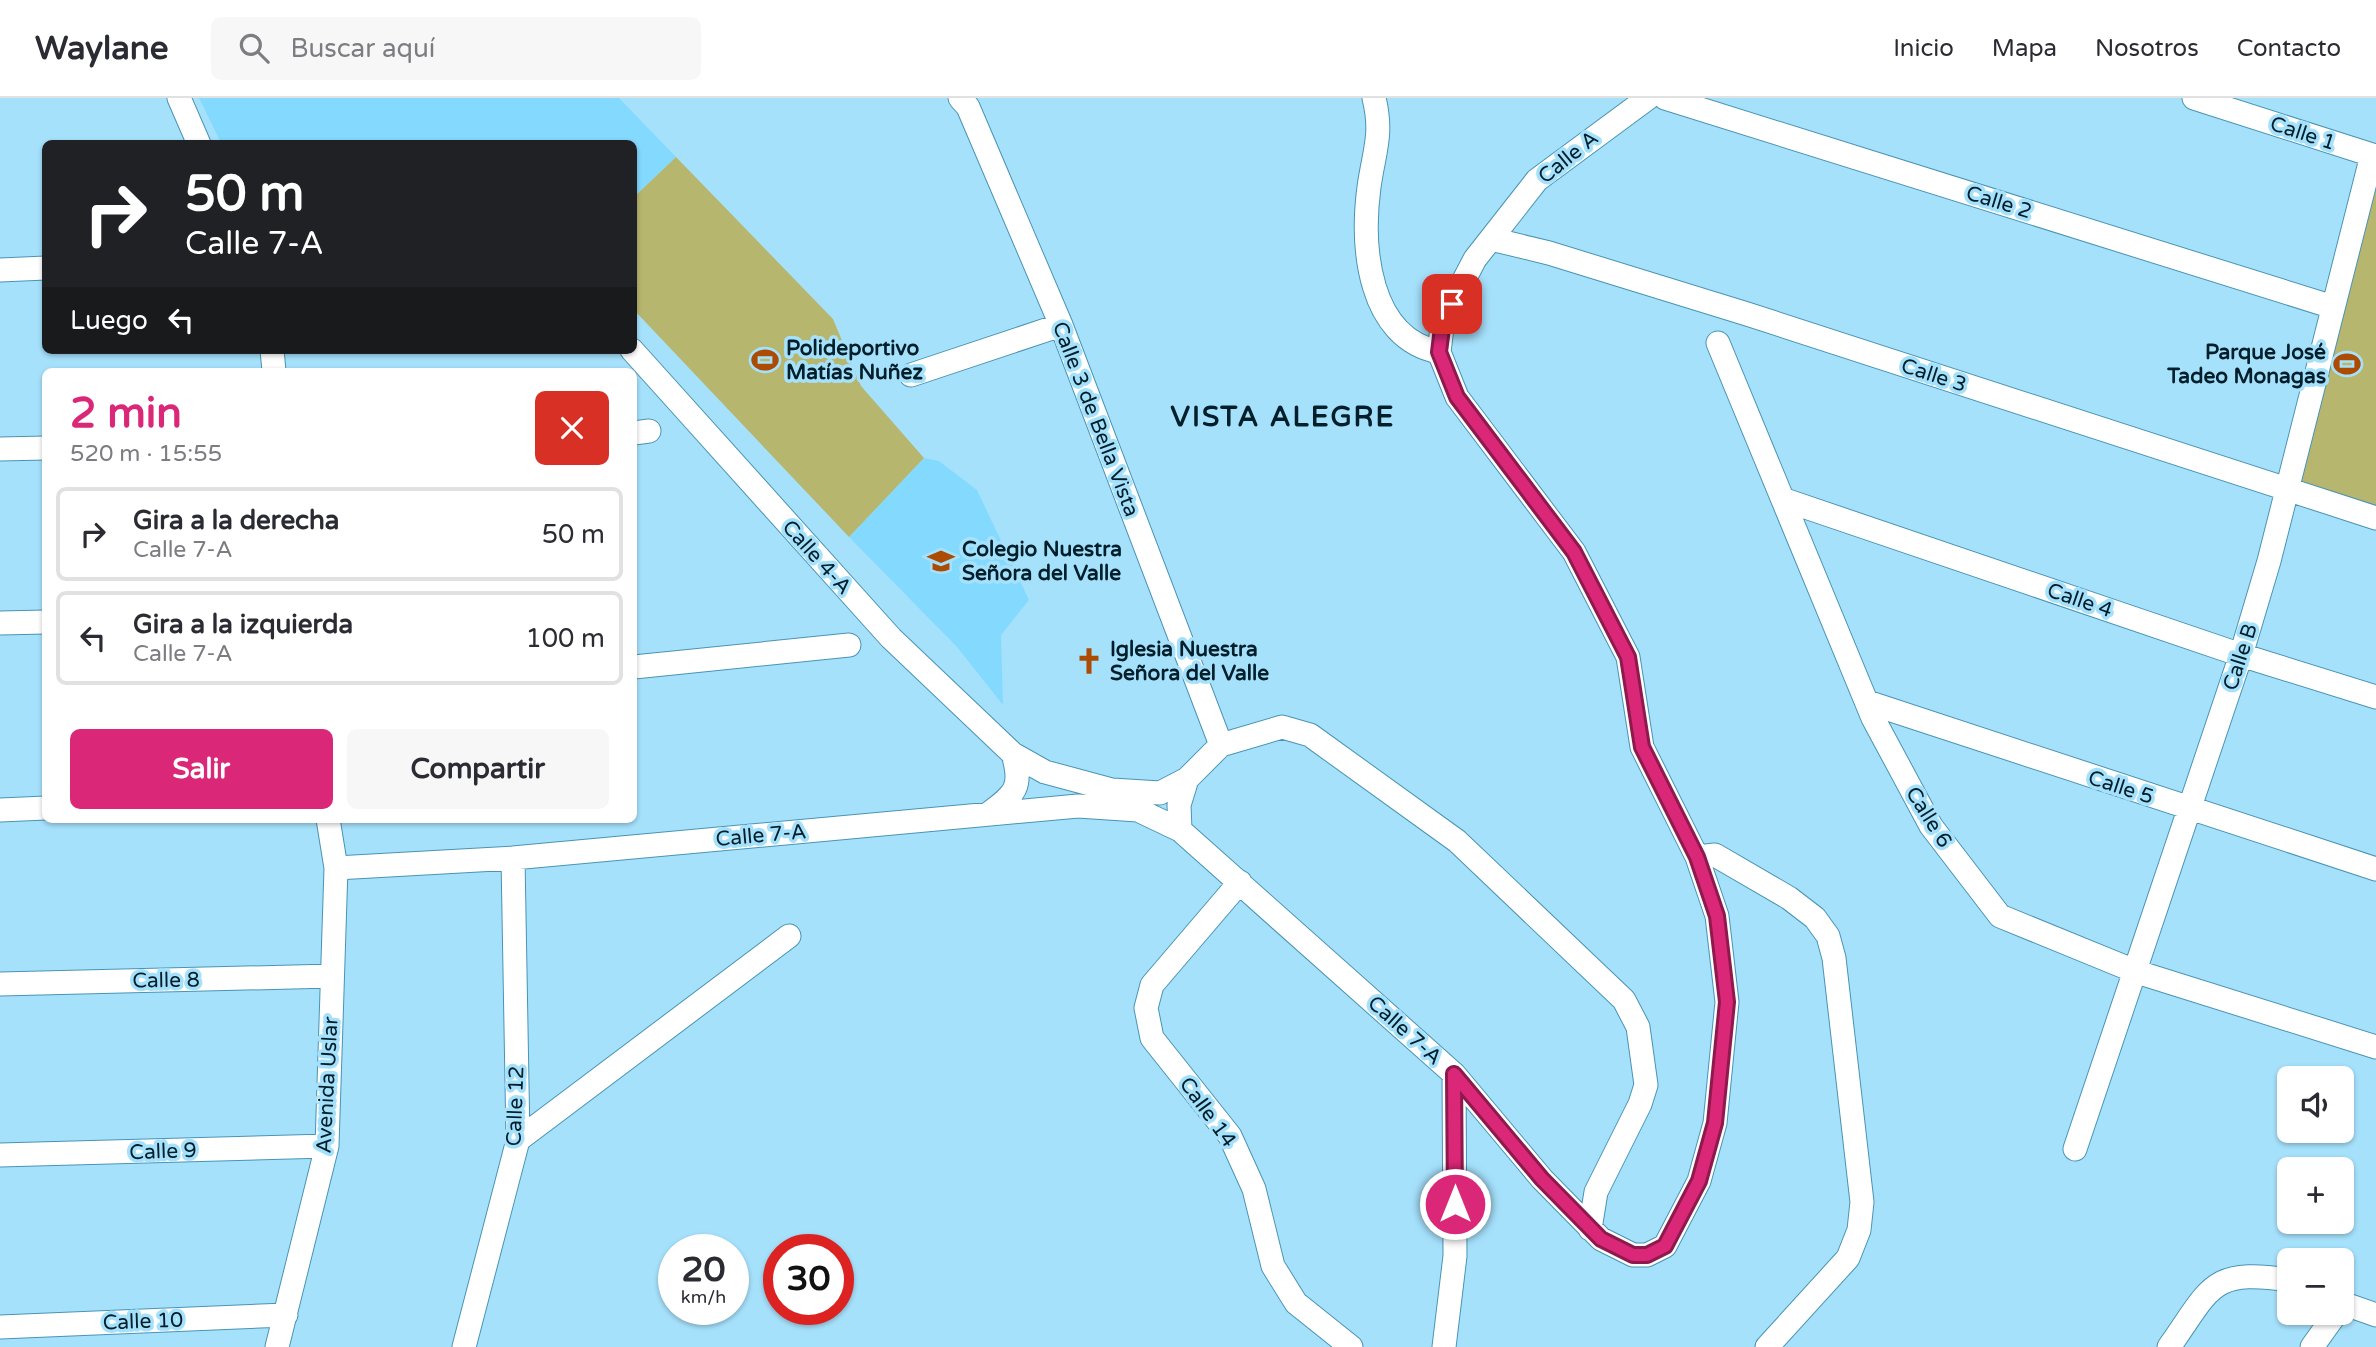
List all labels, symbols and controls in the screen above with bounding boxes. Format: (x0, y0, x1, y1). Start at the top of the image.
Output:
search box (211, 17, 701, 80)
text: Waylane (35, 29, 169, 68)
icon: search (235, 29, 273, 67)
text: Buscar aquí (291, 33, 435, 64)
text: Inicio (1893, 34, 1954, 63)
text: Mapa (1992, 34, 2057, 63)
text: Nosotros (2095, 34, 2199, 63)
text: Contacto (2237, 34, 2341, 63)
street label: Calle 1 (2267, 111, 2339, 156)
street label: Calle A (1533, 126, 1603, 189)
text: 50 m (185, 165, 304, 224)
icon: right (70, 168, 161, 259)
street label: Calle 2 (1963, 181, 2035, 224)
text: Calle 7-A (185, 225, 324, 263)
pin (1422, 274, 1482, 334)
icon: arrive (1433, 285, 1471, 323)
icon: left (162, 301, 200, 339)
text: Luego (70, 305, 148, 336)
street label: Calle 3 de Bella Vista (1047, 318, 1144, 520)
place label: Polideportivo Matías Nuñez (786, 336, 923, 385)
place label: Parque José Tadeo Monagas (2166, 340, 2326, 389)
sports icon: Polideportivo Matías Nuñez (750, 345, 780, 375)
sports icon: Parque José Tadeo Monagas (2332, 349, 2362, 379)
street label: Calle 3 (1898, 353, 1970, 398)
text: 2 min (70, 388, 182, 439)
button: close (535, 391, 609, 465)
district label: VISTA ALEGRE (1171, 400, 1395, 434)
text: 520 m · 15:55 (70, 440, 222, 468)
text: Gira a la derecha (133, 505, 339, 536)
icon: right (74, 515, 112, 553)
street label: Calle 4-A (777, 515, 857, 600)
text: 50 m (542, 519, 605, 550)
text: Calle 7-A (133, 536, 233, 564)
place label: Colegio Nuestra Señora del Valle (962, 537, 1122, 586)
school or university icon: Colegio Nuestra Señora del Valle (926, 546, 956, 576)
street label: Calle 4 (2044, 578, 2116, 623)
text: Gira a la izquierda (133, 609, 353, 640)
icon: left (74, 619, 112, 657)
street label: Calle B (2218, 621, 2263, 694)
text: 100 m (525, 623, 605, 654)
place label: Iglesia Nuestra Señora del Valle (1110, 637, 1269, 686)
text: Calle 7-A (133, 640, 233, 668)
church icon: Iglesia Nuestra Señora del Valle (1074, 646, 1104, 676)
button: Salir (70, 729, 333, 809)
button: Compartir (347, 729, 609, 809)
street label: Calle 5 (2085, 765, 2157, 810)
street label: Calle 6 (1900, 782, 1957, 852)
street label: Calle 7-A (715, 819, 807, 852)
street label: Calle 8 (132, 967, 200, 994)
street label: Calle 7-A (1363, 991, 1447, 1070)
street label: Avenida Uslar (311, 1016, 344, 1154)
street label: Calle 12 (502, 1065, 529, 1147)
map controls (2277, 1066, 2354, 1325)
button: sound (2277, 1066, 2354, 1143)
street label: Calle 14 (1174, 1072, 1241, 1152)
street label: Calle 9 (129, 1138, 197, 1165)
button: + (2277, 1157, 2354, 1234)
position arrow (1418, 1167, 1492, 1241)
speed limit sign: 30 (763, 1234, 854, 1325)
button: − (2277, 1248, 2354, 1325)
text: 20 (682, 1249, 725, 1291)
text: km/h (681, 1286, 726, 1308)
street label: Calle 10 (102, 1308, 184, 1335)

